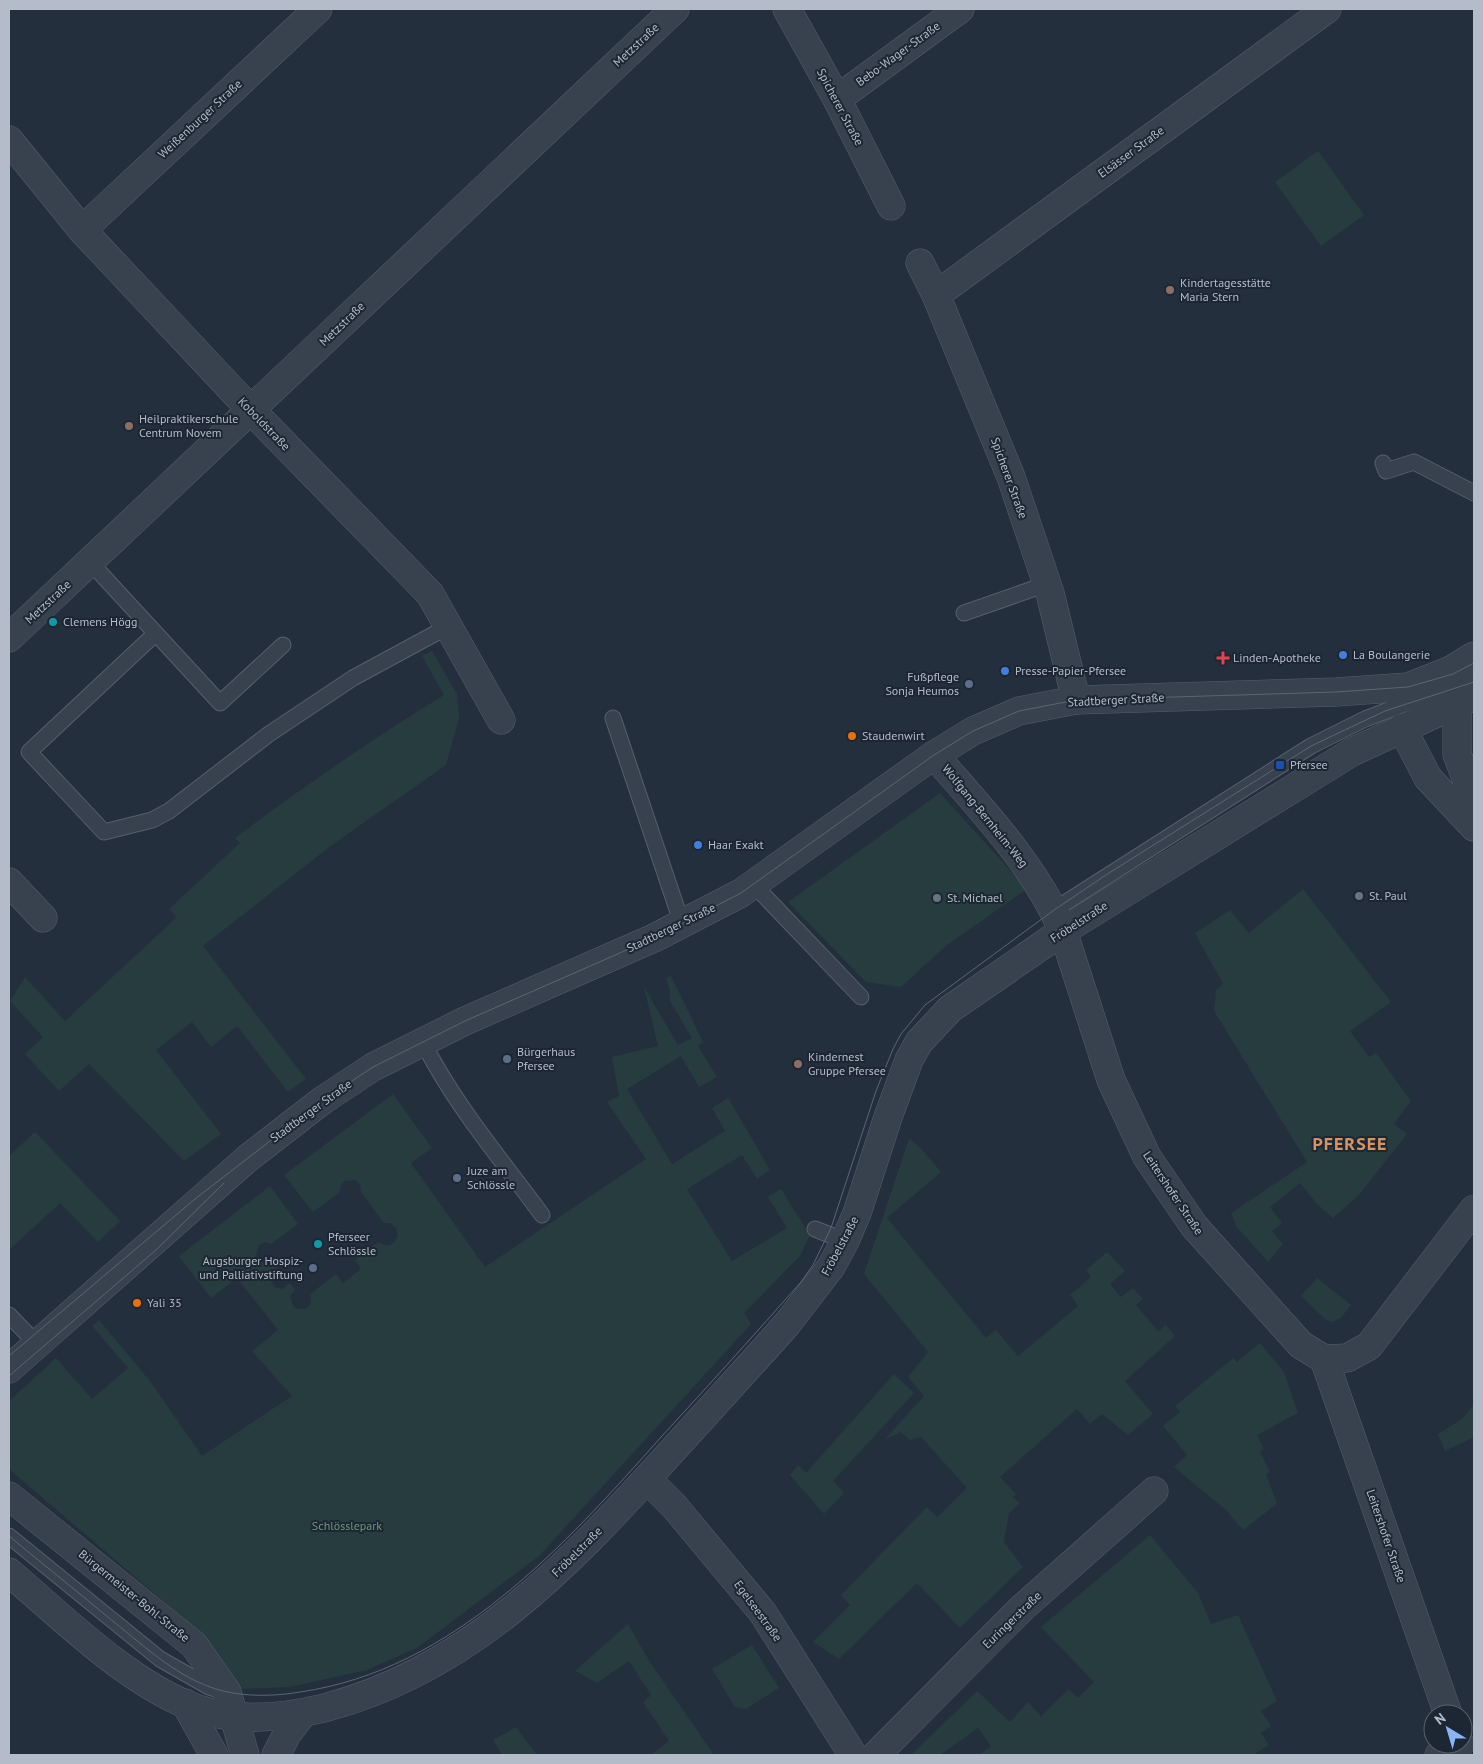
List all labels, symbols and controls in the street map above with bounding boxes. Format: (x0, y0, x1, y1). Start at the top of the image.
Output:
street label: Bebo-Wager-Straße (853, 18, 943, 89)
street label: Metzstraße (610, 20, 662, 70)
street label: Spicherer Straße (814, 66, 867, 148)
street label: Weißenburger Straße (155, 76, 245, 161)
street label: Elsässer Straße (1095, 123, 1167, 181)
place label: Kindertagesstätte Maria Stern (1180, 275, 1271, 304)
marker: Kindertagesstätte Maria Stern (1164, 284, 1176, 296)
street label: Metzstraße (316, 298, 367, 349)
street label: Koboldstraße (235, 394, 294, 453)
place label: Heilpraktikerschule Centrum Novem (139, 411, 238, 440)
marker: Heilpraktikerschule Centrum Novem (123, 420, 135, 432)
street label: Spicherer Straße (988, 435, 1031, 520)
street label: Metzstraße (22, 577, 74, 627)
place label: Clemens Högg (63, 614, 138, 629)
marker: Clemens Högg (47, 616, 59, 628)
place label: La Boulangerie (1353, 647, 1430, 662)
marker: La Boulangerie (1337, 649, 1349, 661)
place label: Linden-Apotheke (1233, 650, 1321, 665)
marker: Linden-Apotheke (1217, 652, 1229, 664)
place label: Presse-Papier-Pfersee (1015, 663, 1126, 678)
marker: Presse-Papier-Pfersee (999, 665, 1011, 677)
place label: Fußpflege Sonja Heumos (885, 669, 959, 698)
marker: Fußpflege Sonja Heumos (963, 678, 975, 690)
street label: Stadtberger Straße (1067, 689, 1165, 710)
place label: Staudenwirt (862, 728, 925, 743)
marker: Staudenwirt (846, 730, 858, 742)
place label: Pfersee (1290, 757, 1328, 772)
marker: Pfersee (1274, 759, 1286, 771)
street label: Wolfgang-Bernheim-Weg (939, 761, 1032, 870)
place label: Haar Exakt (708, 837, 764, 852)
marker: Haar Exakt (692, 839, 704, 851)
place label: St. Paul (1369, 888, 1407, 903)
place label: St. Michael (947, 890, 1003, 905)
marker: St. Paul (1353, 890, 1365, 902)
marker: St. Michael (931, 892, 943, 904)
street label: Fröbelstraße (1047, 898, 1110, 946)
street label: Stadtberger Straße (624, 900, 718, 956)
place label: Bürgerhaus Pfersee (517, 1044, 575, 1073)
place label: Kindernest Gruppe Pfersee (808, 1049, 886, 1078)
marker: Bürgerhaus Pfersee (501, 1053, 513, 1065)
marker: Kindernest Gruppe Pfersee (792, 1058, 804, 1070)
street label: Stadtberger Straße (267, 1076, 354, 1145)
district label: PFERSEE (1312, 1132, 1388, 1155)
street label: Leitershofer Straße (1140, 1148, 1207, 1237)
place label: Juze am Schlössle (466, 1163, 515, 1192)
marker: Juze am Schlössle (451, 1172, 463, 1184)
street label: Fröbelstraße (818, 1213, 861, 1278)
place label: Pferseer Schlössle (328, 1229, 376, 1258)
marker: Pferseer Schlössle (312, 1238, 324, 1250)
place label: Augsburger Hospiz- und Palliativstiftung (199, 1253, 303, 1282)
marker: Augsburger Hospiz- und Palliativstiftung (307, 1262, 319, 1274)
place label: Yali 35 (147, 1295, 182, 1310)
marker: Yali 35 (131, 1297, 143, 1309)
street label: Leitershofer Straße (1363, 1487, 1409, 1584)
park label: Schlösslepark (312, 1518, 382, 1533)
street label: Fröbelstraße (548, 1523, 605, 1580)
street label: Bürgermeister-Bohl-Straße (76, 1546, 193, 1645)
street label: Egelseestraße (731, 1577, 786, 1644)
street label: Euringerstraße (979, 1588, 1044, 1651)
north arrow (1423, 1704, 1473, 1754)
text: N (1431, 1709, 1449, 1729)

